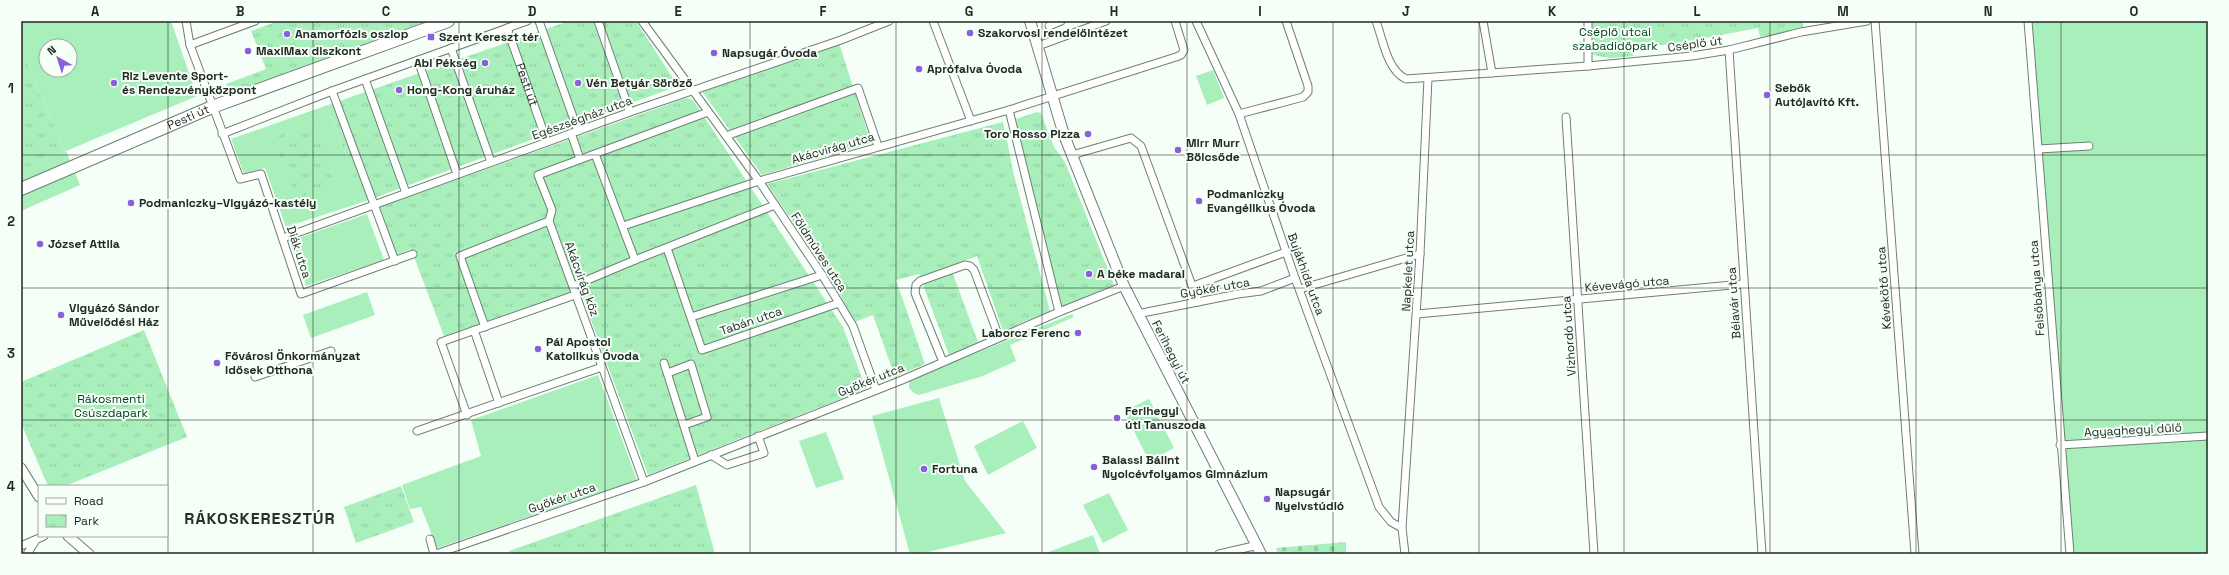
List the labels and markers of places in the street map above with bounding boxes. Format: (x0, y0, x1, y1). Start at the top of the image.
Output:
place label: Szakorvosi rendelőintézet (978, 25, 1128, 41)
place label: Anamorfózis oszlop (295, 26, 409, 42)
marker: Szakorvosi rendelőintézet (965, 28, 975, 38)
marker: Anamorfózis oszlop (282, 29, 292, 39)
place label: Szent Kereszt tér (439, 29, 539, 45)
marker: Szent Kereszt tér (426, 32, 436, 42)
place label: MaxiMax diszkont (256, 43, 361, 59)
place label: Napsugár Óvoda (722, 45, 817, 61)
marker: MaxiMax diszkont (243, 46, 253, 56)
marker: Napsugár Óvoda (709, 48, 719, 58)
place label: Abi Pékség (414, 55, 477, 71)
marker: Abi Pékség (480, 58, 490, 68)
place label: Aprófalva Óvoda (927, 61, 1022, 77)
marker: Aprófalva Óvoda (914, 64, 924, 74)
place label: Riz Levente Sport- és Rendezvényközpont (122, 68, 256, 98)
place label: Vén Betyár Söröző (586, 75, 693, 91)
marker: Riz Levente Sport- és Rendezvényközpont (109, 78, 119, 88)
marker: Vén Betyár Söröző (573, 78, 583, 88)
place label: Sebők Autójavító Kft. (1775, 80, 1859, 110)
place label: Hong-Kong áruház (407, 82, 515, 98)
marker: Hong-Kong áruház (394, 85, 404, 95)
marker: Sebők Autójavító Kft. (1762, 90, 1772, 100)
place label: Toro Rosso Pizza (984, 126, 1080, 142)
marker: Toro Rosso Pizza (1083, 129, 1093, 139)
place label: Mirr Murr Bölcsőde (1186, 135, 1240, 165)
marker: Mirr Murr Bölcsőde (1173, 145, 1183, 155)
place label: Podmaniczky Evangélikus Óvoda (1207, 186, 1315, 216)
place label: Podmaniczky–Vigyázó-kastély (139, 195, 316, 211)
marker: Podmaniczky Evangélikus Óvoda (1194, 196, 1204, 206)
marker: Podmaniczky–Vigyázó-kastély (126, 198, 136, 208)
place label: József Attila (48, 236, 120, 252)
marker: József Attila (35, 239, 45, 249)
place label: A béke madarai (1097, 266, 1185, 282)
marker: A béke madarai (1084, 269, 1094, 279)
place label: Vigyázó Sándor Művelődési Ház (69, 300, 160, 330)
marker: Vigyázó Sándor Művelődési Ház (56, 310, 66, 320)
place label: Laborcz Ferenc (982, 325, 1070, 341)
marker: Laborcz Ferenc (1073, 328, 1083, 338)
place label: Pál Apostol Katolikus Óvoda (546, 334, 639, 364)
marker: Pál Apostol Katolikus Óvoda (533, 344, 543, 354)
place label: Fővárosi Önkormányzat Idősek Otthona (225, 348, 360, 378)
marker: Fővárosi Önkormányzat Idősek Otthona (212, 358, 222, 368)
place label: Ferihegyi úti Tanuszoda (1125, 403, 1206, 433)
marker: Ferihegyi úti Tanuszoda (1112, 413, 1122, 423)
place label: Balassi Bálint Nyolcévfolyamos Gimnázium (1102, 452, 1268, 482)
place label: Fortuna (932, 461, 978, 477)
marker: Balassi Bálint Nyolcévfolyamos Gimnázium (1089, 462, 1099, 472)
marker: Fortuna (919, 464, 929, 474)
place label: Napsugár Nyelvstúdió (1275, 484, 1344, 514)
marker: Napsugár Nyelvstúdió (1262, 494, 1272, 504)

